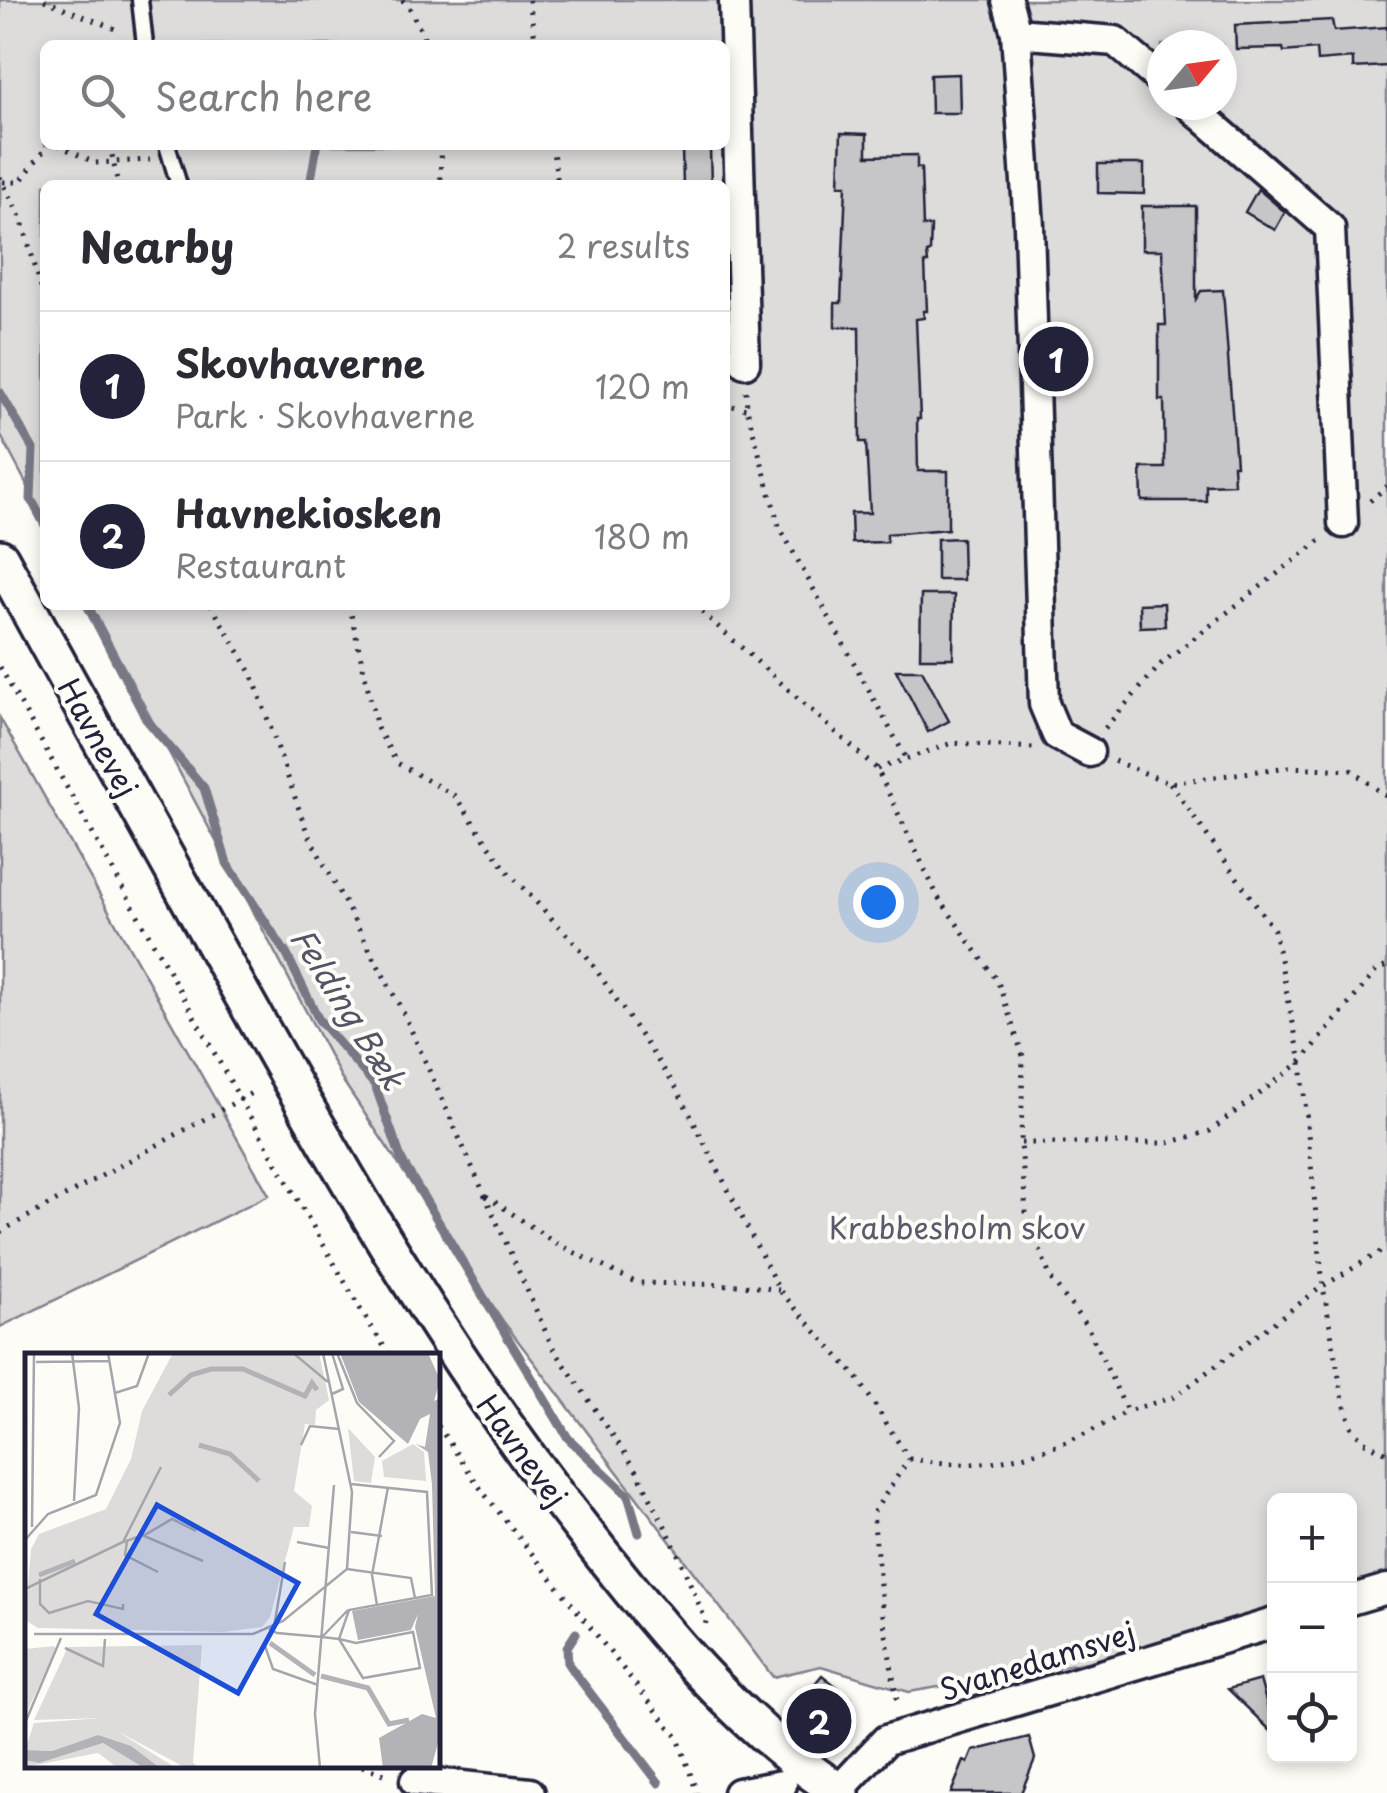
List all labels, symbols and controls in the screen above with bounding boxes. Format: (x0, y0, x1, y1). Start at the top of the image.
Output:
north arrow (1147, 30, 1237, 120)
search box (40, 40, 730, 150)
text: Search here (155, 67, 372, 124)
icon: search (75, 68, 130, 123)
text: Nearby (80, 214, 234, 277)
text: 2 results (557, 221, 690, 269)
pin: 1 (1024, 322, 1088, 396)
text: Skovhaverne (175, 334, 425, 391)
text: 1 (105, 362, 120, 410)
text: 120 m (595, 362, 690, 410)
text: Park · Skovhaverne (175, 391, 475, 439)
text: Havnekiosken (175, 484, 442, 541)
text: 2 (101, 512, 124, 560)
text: 180 m (594, 512, 690, 560)
text: Restaurant (175, 541, 346, 589)
street label: Havnevej (48, 669, 150, 805)
your location (853, 877, 904, 928)
water label: Felding Bæk (280, 917, 419, 1100)
park label: Krabbesholm skov (829, 1204, 1085, 1249)
inset map (25, 1353, 440, 1768)
street label: Havnevej (467, 1384, 579, 1516)
map controls (1267, 1493, 1357, 1763)
button: + (1267, 1493, 1357, 1583)
button: − (1267, 1583, 1357, 1673)
street label: Svanedamsvej (934, 1609, 1140, 1711)
button: locate (1267, 1673, 1357, 1763)
pin: 2 (786, 1684, 852, 1758)

